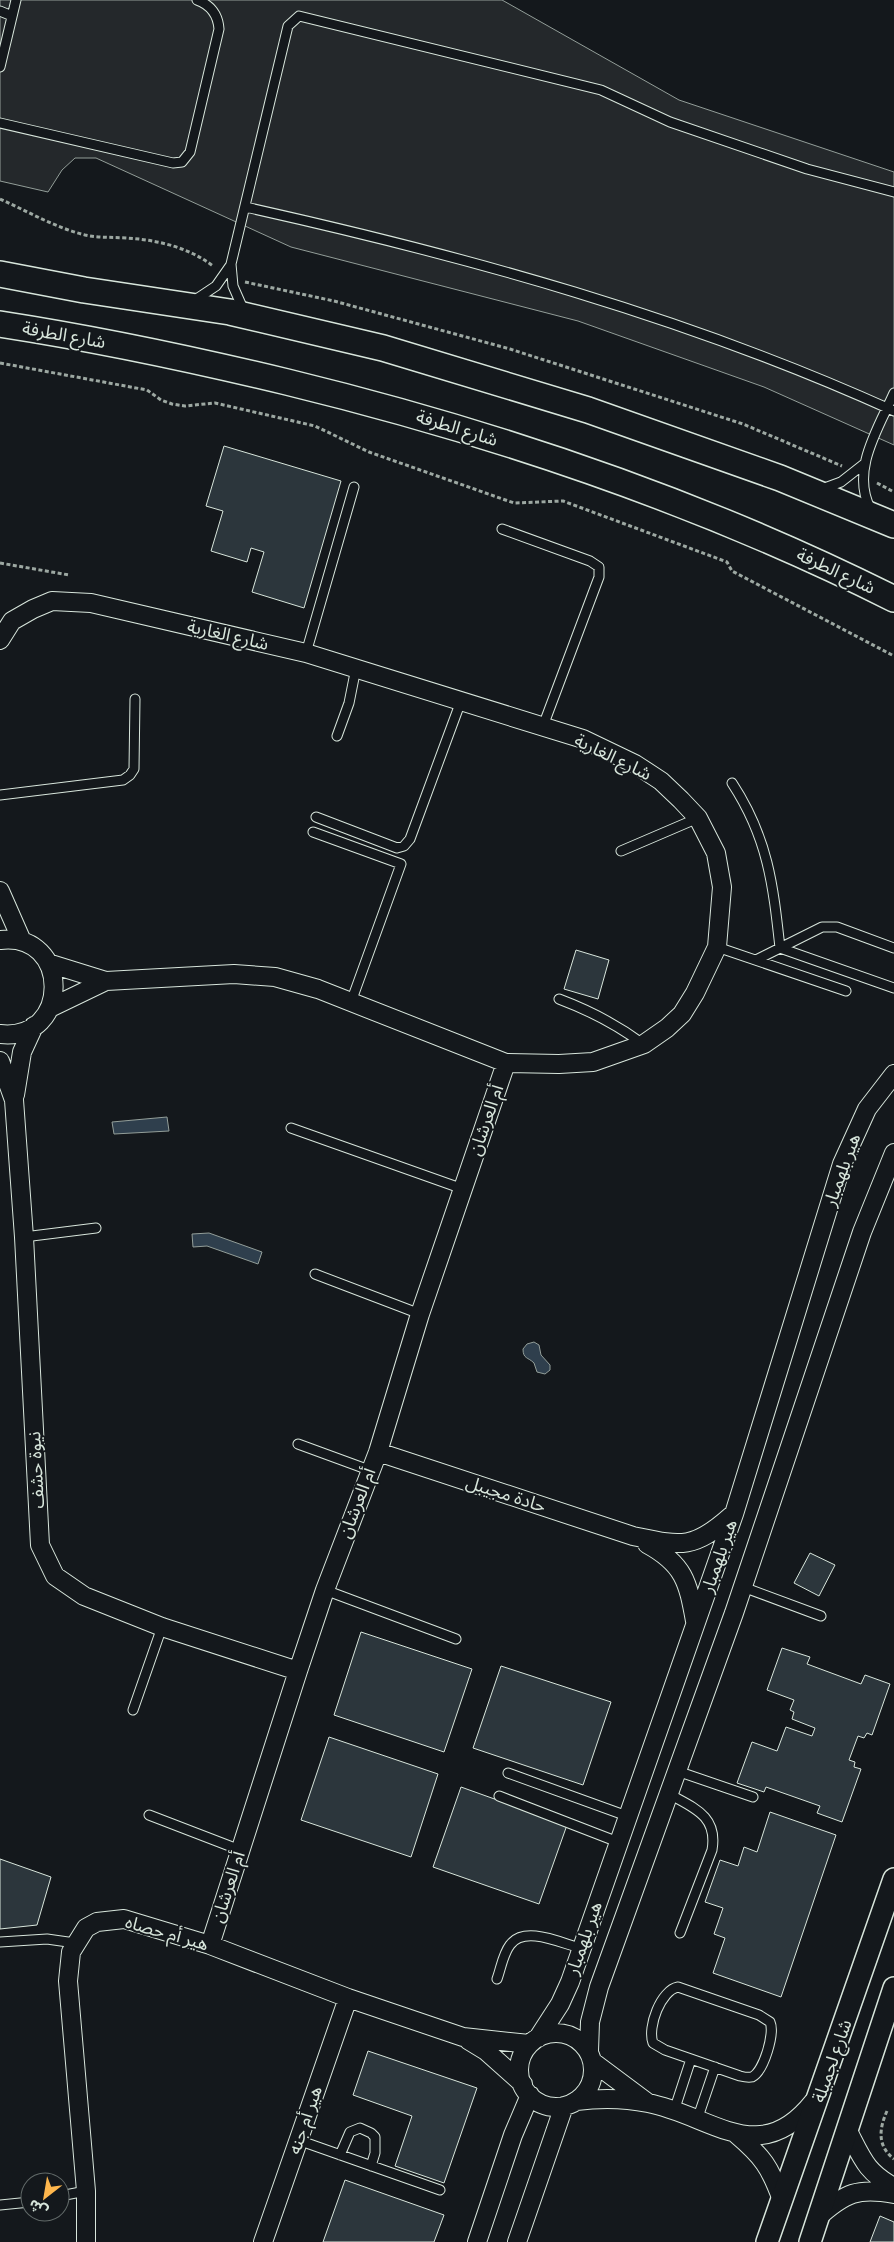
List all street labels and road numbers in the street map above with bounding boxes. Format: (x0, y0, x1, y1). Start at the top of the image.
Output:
street label: شارع الطرفة (20, 317, 107, 356)
street label: شارع الطرفة (413, 405, 501, 454)
street label: شارع الطرفة (792, 543, 879, 601)
street label: شارع الغارية (184, 615, 271, 658)
street label: شارع الغارية (570, 729, 655, 788)
street label: أم العرشان (463, 1082, 511, 1159)
street label: هير بلهمبار (818, 1131, 865, 1210)
street label: نيوة حشف (23, 1431, 49, 1509)
street label: أم العرشان (333, 1465, 383, 1542)
street label: حادة مجيبل (463, 1471, 549, 1517)
street label: هير بلهمبار (696, 1516, 742, 1596)
street label: أم العرشان (206, 1849, 253, 1926)
street label: هير بلهمبار (561, 1898, 607, 1978)
street label: هير أم حصاه (122, 1910, 211, 1958)
street label: شارع لجميلة (808, 2017, 859, 2106)
street label: هير أم جنه (283, 2083, 330, 2158)

